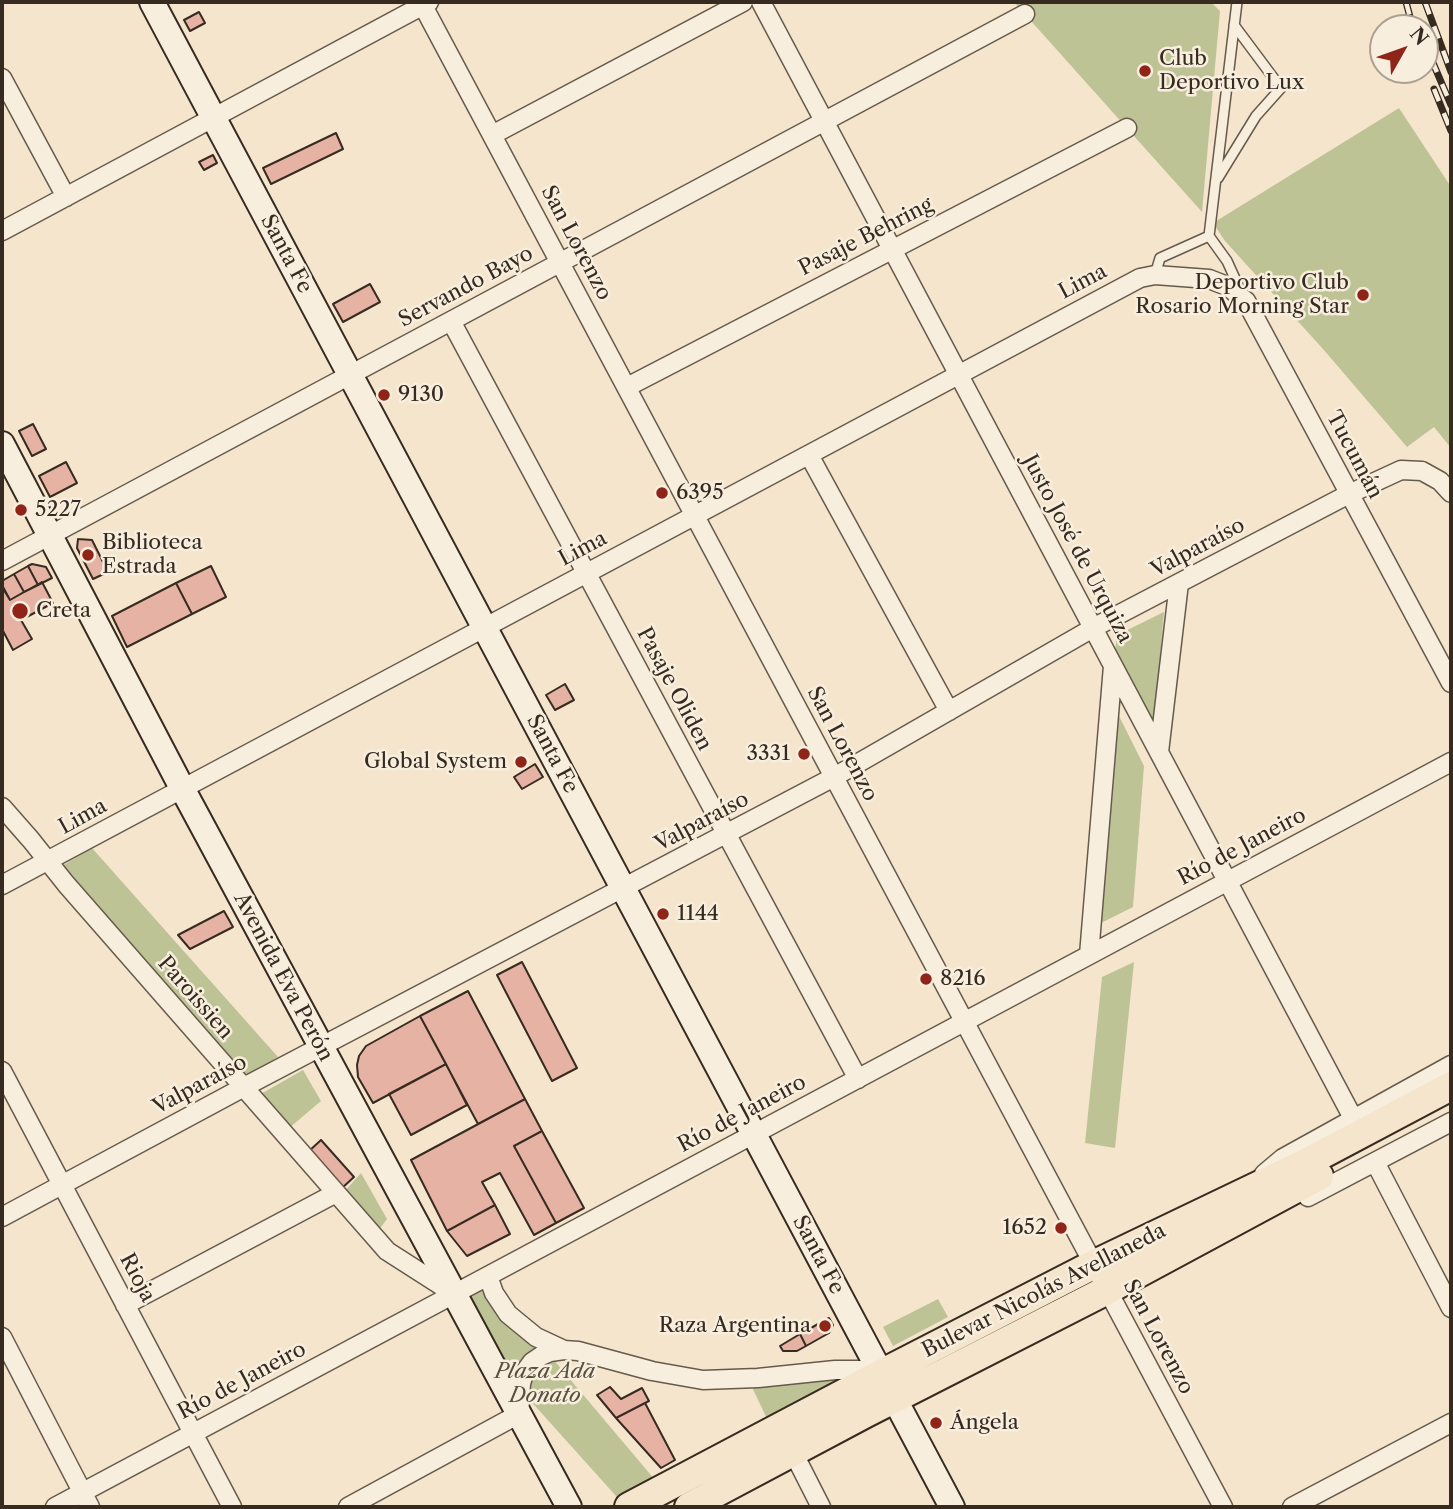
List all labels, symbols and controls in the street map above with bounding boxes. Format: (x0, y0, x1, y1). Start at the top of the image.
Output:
north arrow (1369, 14, 1439, 84)
text: N (1405, 23, 1433, 50)
place label: Club Deportivo Lux (1159, 46, 1304, 96)
marker: Club Deportivo Lux (1137, 63, 1153, 79)
street label: San Lorenzo (535, 181, 617, 305)
street label: Pasaje Behring (795, 192, 937, 282)
street label: Santa Fe (255, 210, 317, 298)
street label: Servando Bayo (394, 241, 538, 333)
street label: Lima (1055, 259, 1111, 305)
place label: Deportivo Club Rosario Morning Star (1135, 270, 1349, 320)
marker: Deportivo Club Rosario Morning Star (1355, 287, 1371, 303)
place label: 9130 (398, 382, 444, 408)
marker: 9130 (376, 387, 392, 403)
street label: Tucumán (1320, 407, 1388, 503)
street label: Justo José de Urquiza (1017, 450, 1137, 648)
place label: 6395 (676, 480, 724, 506)
marker: 6395 (654, 485, 670, 501)
place label: 5227 (35, 497, 81, 523)
marker: 5227 (13, 502, 29, 518)
street label: Valparaíso (1147, 513, 1249, 583)
street label: Lima (555, 526, 611, 572)
place label: Biblioteca Estrada (102, 530, 202, 580)
marker: Biblioteca Estrada (80, 547, 96, 563)
place label: Creta (36, 598, 91, 624)
marker: Creta (10, 601, 30, 621)
street label: Pasaje Oliden (631, 623, 717, 755)
street label: San Lorenzo (801, 682, 883, 806)
street label: Santa Fe (521, 710, 583, 798)
place label: 3331 (746, 741, 790, 767)
marker: 3331 (796, 746, 812, 762)
place label: Global System (364, 749, 507, 775)
marker: Global System (513, 754, 529, 770)
street label: Valparaíso (651, 787, 753, 857)
street label: Lima (55, 794, 111, 840)
street label: Río de Janeiro (1174, 803, 1310, 891)
street label: Avenida Eva Perón (228, 888, 338, 1066)
place label: 1144 (677, 901, 719, 927)
marker: 1144 (655, 906, 671, 922)
street label: Paroissien (152, 951, 238, 1045)
place label: 8216 (940, 966, 986, 992)
marker: 8216 (918, 971, 934, 987)
street label: Valparaíso (149, 1050, 251, 1120)
street label: Río de Janeiro (674, 1070, 810, 1158)
street label: Santa Fe (787, 1211, 849, 1299)
place label: 1652 (1002, 1215, 1047, 1241)
street label: Bulevar Nicolás Avellaneda (918, 1218, 1170, 1364)
marker: 1652 (1053, 1220, 1069, 1236)
street label: Rioja (114, 1249, 160, 1307)
street label: San Lorenzo (1117, 1275, 1199, 1399)
place label: Raza Argentina (659, 1313, 811, 1339)
marker: Raza Argentina (817, 1318, 833, 1334)
street label: Río de Janeiro (174, 1337, 310, 1425)
park label: Plaza Ada Donato (495, 1359, 595, 1409)
place label: Ángela (950, 1410, 1019, 1436)
marker: Ángela (928, 1415, 944, 1431)

